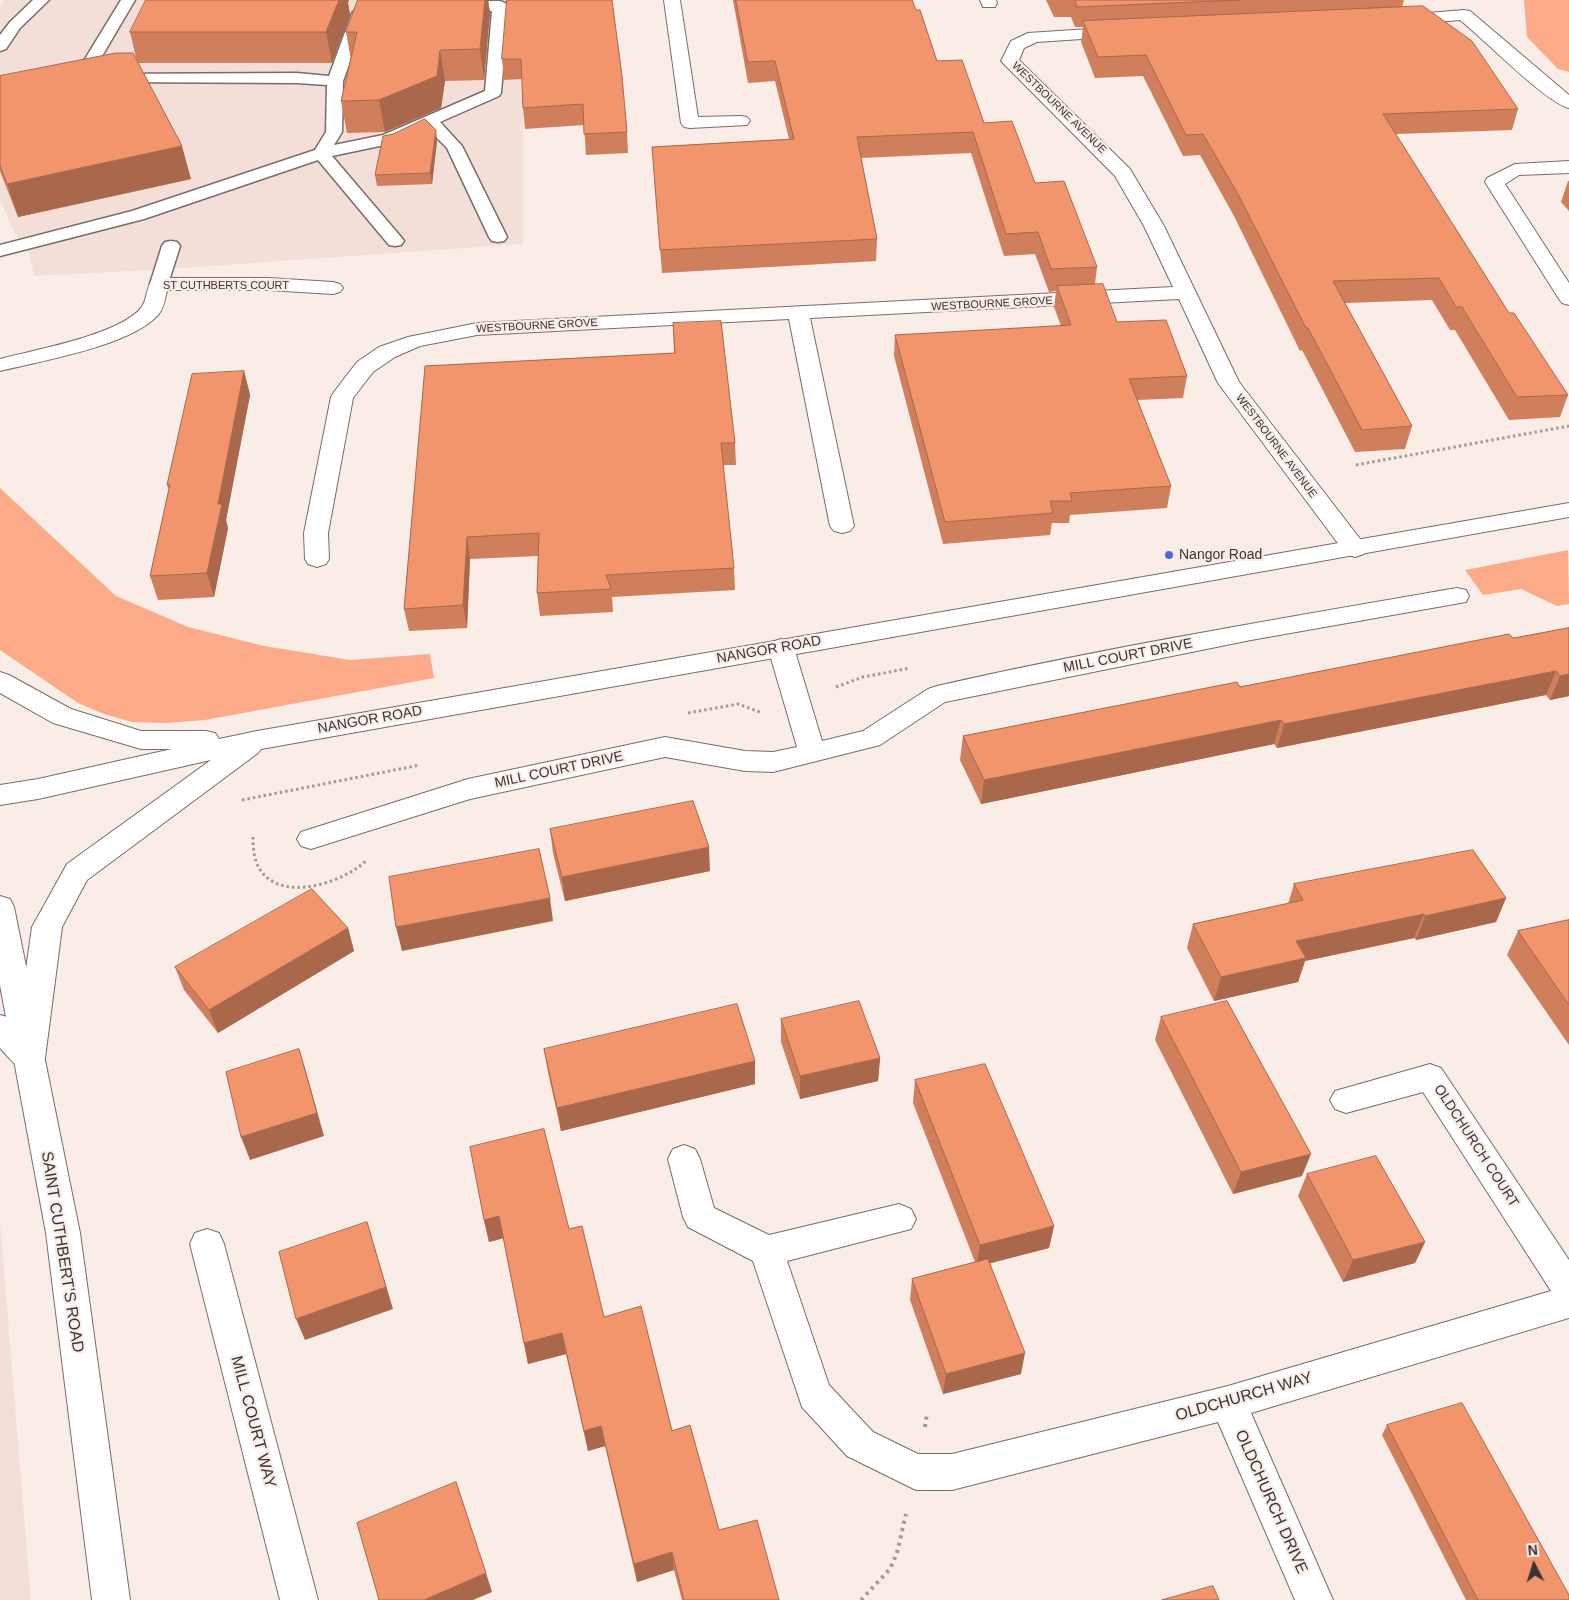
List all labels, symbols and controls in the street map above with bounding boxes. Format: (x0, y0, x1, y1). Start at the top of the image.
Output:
street label: WESTBOURNE AVENUE (1009, 59, 1109, 157)
street label: ST CUTHBERTS COURT (163, 279, 289, 293)
street label: WESTBOURNE GROVE (931, 294, 1053, 314)
street label: WESTBOURNE GROVE (476, 316, 598, 336)
street label: WESTBOURNE AVENUE (1233, 392, 1319, 500)
place label: Nangor Road (1179, 547, 1262, 563)
marker: Nangor Road (1163, 549, 1175, 561)
street label: NANGOR ROAD (715, 633, 823, 667)
street label: MILL COURT DRIVE (1062, 635, 1194, 677)
street label: NANGOR ROAD (316, 703, 424, 737)
street label: MILL COURT DRIVE (493, 748, 625, 792)
street label: OLDCHURCH COURT (1430, 1082, 1522, 1210)
street label: SAINT CUTHBERT’S ROAD (37, 1150, 87, 1354)
street label: MILL COURT WAY (226, 1354, 280, 1490)
street label: OLDCHURCH WAY (1173, 1368, 1315, 1426)
street label: OLDCHURCH DRIVE (1231, 1427, 1311, 1577)
north arrow (1509, 1540, 1559, 1590)
text: N (1527, 1542, 1538, 1558)

